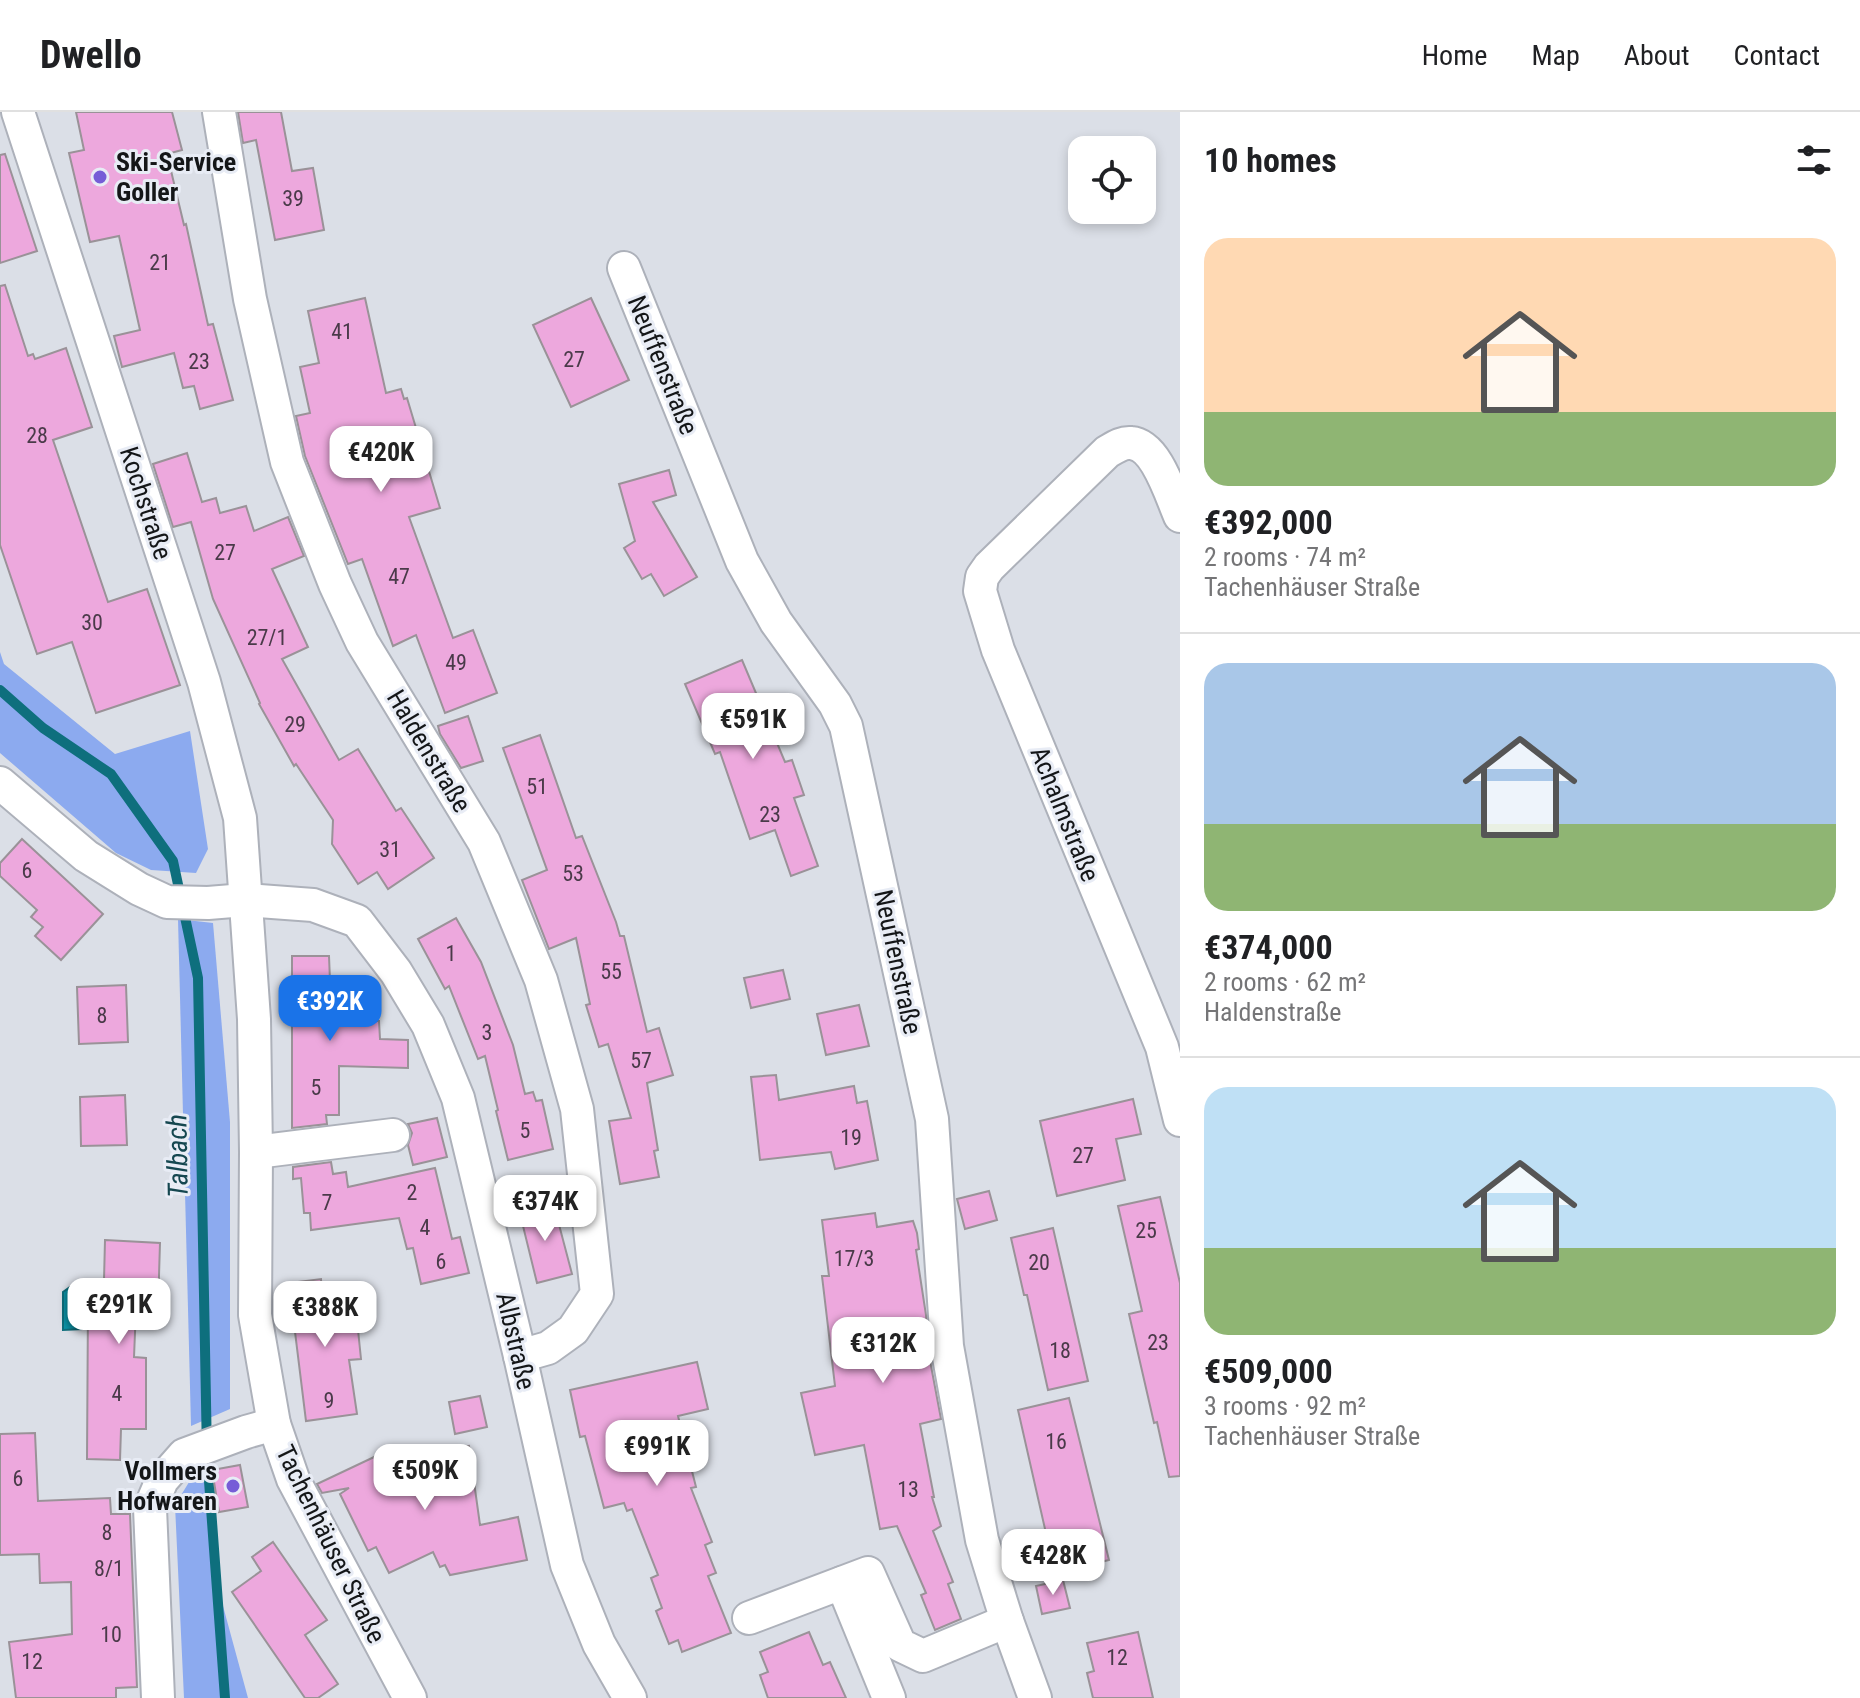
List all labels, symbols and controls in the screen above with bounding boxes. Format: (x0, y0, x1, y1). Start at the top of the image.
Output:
text: Dwello (40, 33, 142, 77)
text: Home (1422, 39, 1487, 72)
text: Map (1531, 39, 1580, 72)
text: About (1624, 39, 1690, 72)
text: Contact (1734, 39, 1820, 72)
map controls (1068, 136, 1156, 224)
button: locate (1068, 136, 1156, 224)
icon: filters (1792, 138, 1836, 182)
text: 10 homes (1204, 140, 1337, 180)
place label: Ski-Service Goller (116, 147, 236, 207)
marker: Ski-Service Goller (91, 168, 109, 186)
house number: 39 (282, 186, 304, 211)
house number: 21 (149, 250, 171, 275)
icon: home (1448, 290, 1592, 434)
street label: Neuffenstraße (622, 291, 704, 439)
house number: 41 (331, 319, 353, 344)
house number: 27 (563, 347, 585, 372)
house number: 23 (188, 349, 210, 374)
house number: 28 (26, 423, 48, 448)
pin: €420K (325, 426, 437, 494)
text: €420K (348, 437, 414, 467)
street label: Kochstraße (114, 443, 178, 563)
text: €392,000 (1204, 502, 1333, 542)
house number: 27 (214, 540, 236, 565)
text: 2 rooms · 74 m² (1204, 542, 1366, 572)
house number: 47 (388, 564, 410, 589)
text: Tachenhäuser Straße (1204, 572, 1420, 602)
house number: 30 (81, 610, 103, 635)
house number: 27/1 (247, 625, 287, 650)
house number: 49 (445, 650, 467, 675)
street label: Haldenstraße (381, 684, 477, 818)
pin: €591K (697, 693, 809, 761)
text: €591K (720, 704, 786, 734)
house number: 29 (284, 712, 306, 737)
icon: home (1448, 715, 1592, 859)
street label: Achalmstraße (1024, 742, 1106, 886)
house number: 51 (526, 774, 548, 799)
house number: 23 (759, 802, 781, 827)
house number: 31 (379, 837, 401, 862)
house number: 6 (22, 858, 32, 883)
house number: 53 (562, 861, 584, 886)
street label: Neuffenstraße (868, 887, 928, 1037)
text: €374,000 (1204, 927, 1333, 967)
house number: 1 (446, 941, 456, 966)
house number: 55 (600, 959, 622, 984)
text: 2 rooms · 62 m² (1204, 967, 1366, 997)
pin: €392K (274, 975, 386, 1043)
text: €392K (297, 986, 363, 1016)
text: Haldenstraße (1204, 997, 1341, 1027)
house number: 8 (97, 1003, 107, 1028)
house number: 3 (482, 1020, 492, 1045)
house number: 57 (630, 1048, 652, 1073)
house number: 5 (311, 1075, 321, 1100)
water label: Talbach (160, 1114, 195, 1198)
house number: 5 (520, 1118, 530, 1143)
house number: 19 (840, 1125, 862, 1150)
icon: home (1448, 1139, 1592, 1283)
house number: 27 (1072, 1143, 1094, 1168)
pin: €374K (489, 1175, 601, 1243)
house number: 2 (407, 1180, 417, 1205)
text: €374K (512, 1186, 578, 1216)
house number: 7 (322, 1190, 332, 1215)
house number: 4 (420, 1215, 431, 1240)
house number: 25 (1135, 1218, 1157, 1243)
house number: 17/3 (834, 1246, 874, 1271)
house number: 6 (436, 1249, 446, 1274)
house number: 20 (1028, 1250, 1050, 1275)
pin: €291K (63, 1278, 175, 1346)
pin: €388K (269, 1281, 381, 1349)
text: €291K (86, 1289, 152, 1319)
street label: Albstraße (490, 1289, 542, 1393)
text: €388K (292, 1292, 358, 1322)
pin: €312K (827, 1317, 939, 1385)
text: €312K (850, 1328, 916, 1358)
house number: 23 (1147, 1330, 1169, 1355)
house number: 18 (1049, 1338, 1071, 1363)
text: €509,000 (1204, 1351, 1333, 1391)
house number: 4 (112, 1381, 123, 1406)
house number: 9 (324, 1388, 334, 1413)
text: 3 rooms · 92 m² (1204, 1391, 1366, 1421)
pin: €991K (601, 1420, 713, 1488)
text: Tachenhäuser Straße (1204, 1421, 1420, 1451)
house number: 16 (1045, 1429, 1067, 1454)
text: €991K (624, 1431, 690, 1461)
street label: Tachenhäuser Straße (270, 1440, 392, 1648)
pin: €509K (369, 1444, 481, 1512)
text: €509K (392, 1455, 458, 1485)
place label: Vollmers Hofwaren (117, 1456, 217, 1516)
house number: 6 (13, 1466, 23, 1491)
marker: Vollmers Hofwaren (224, 1477, 242, 1495)
house number: 13 (897, 1477, 919, 1502)
house number: 8 (102, 1520, 112, 1545)
pin: €428K (997, 1529, 1109, 1597)
text: €428K (1020, 1540, 1086, 1570)
house number: 8/1 (94, 1556, 124, 1581)
house number: 10 (100, 1622, 122, 1647)
house number: 12 (1106, 1645, 1128, 1670)
house number: 12 (21, 1649, 43, 1674)

